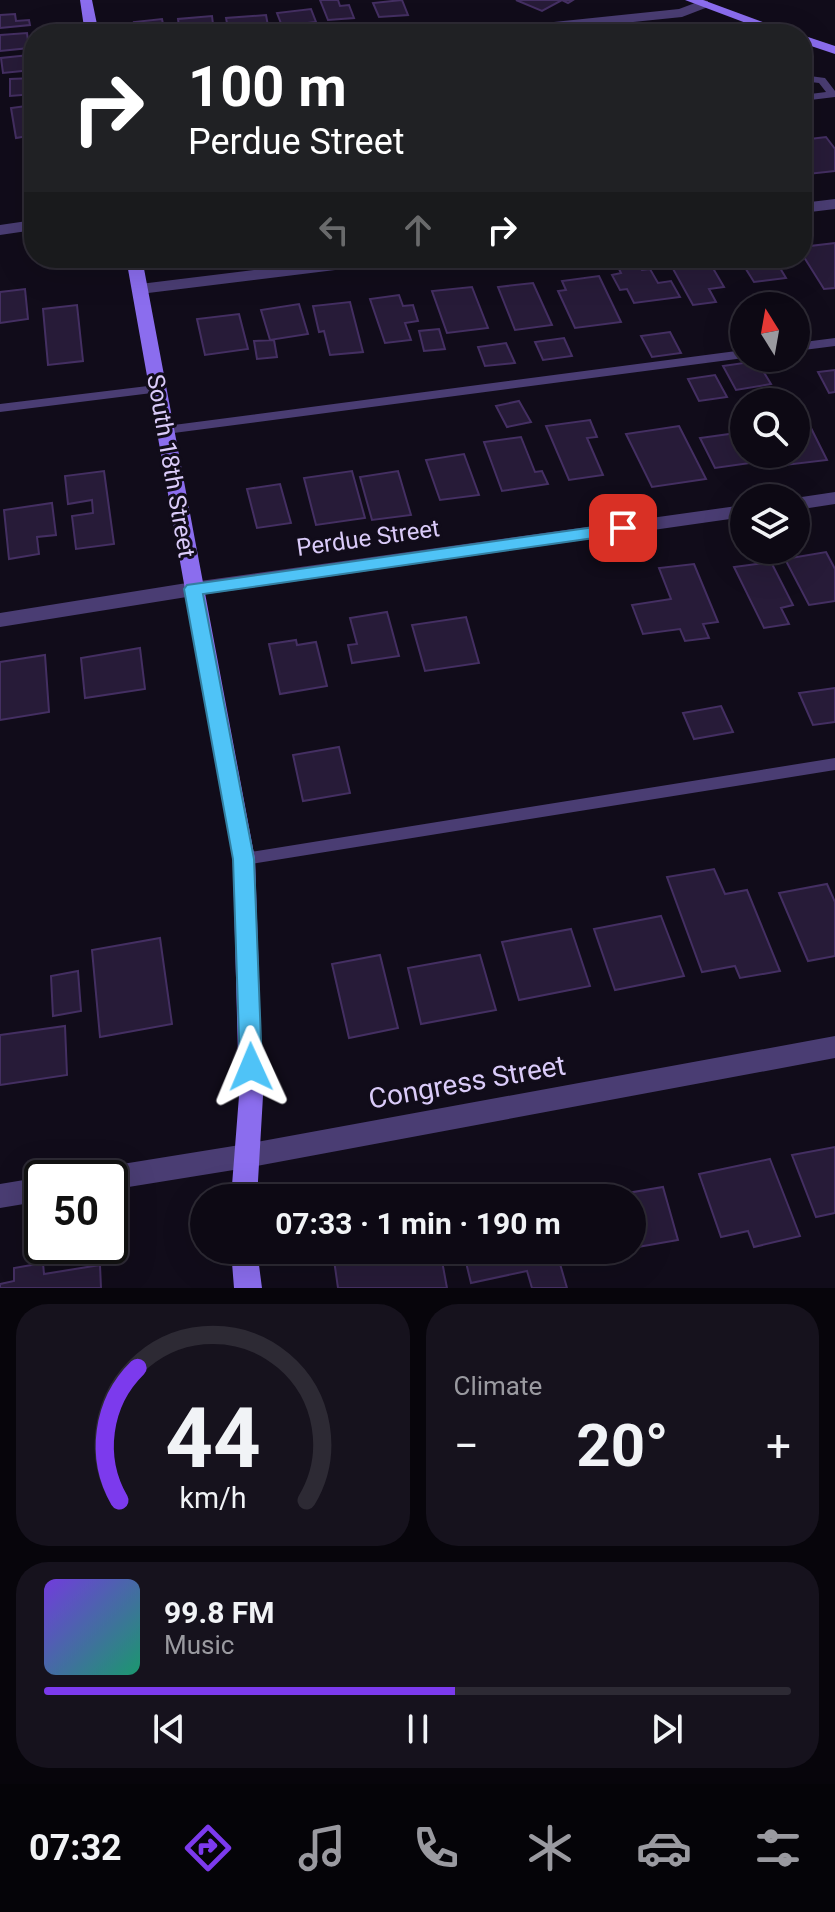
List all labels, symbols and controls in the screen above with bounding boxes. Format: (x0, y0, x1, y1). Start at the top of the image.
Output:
text: 100 m (188, 54, 347, 120)
icon: right (56, 56, 160, 160)
text: Perdue Street (188, 121, 405, 163)
icon: left (312, 208, 356, 252)
icon: ahead (396, 208, 440, 252)
icon: right (480, 208, 524, 252)
north arrow (730, 292, 810, 372)
map controls (730, 292, 810, 564)
street label: South 18th Street (141, 372, 201, 560)
button: search (730, 388, 810, 468)
button: layers (730, 484, 810, 564)
pin (589, 494, 657, 562)
icon: arrive (601, 506, 645, 550)
street label: Perdue Street (295, 514, 442, 562)
position arrow (209, 1025, 293, 1109)
street label: Congress Street (366, 1048, 568, 1116)
speed limit sign: 50 (24, 1160, 128, 1264)
text: 07:33 · 1 min · 190 m (275, 1206, 561, 1241)
text: Climate (454, 1371, 542, 1401)
text: 44 (165, 1390, 260, 1487)
text: 20° (576, 1410, 668, 1481)
text: − (454, 1420, 479, 1472)
text: + (766, 1420, 791, 1472)
text: km/h (179, 1481, 246, 1515)
text: 99.8 FM (164, 1595, 275, 1630)
text: Music (164, 1630, 234, 1660)
icon: previous (147, 1707, 191, 1751)
icon: pause (396, 1707, 440, 1751)
icon: next (645, 1707, 689, 1751)
icon: directions (180, 1820, 236, 1876)
icon: music (294, 1820, 350, 1876)
icon: phone (408, 1820, 464, 1876)
icon: climate (522, 1820, 578, 1876)
icon: car (636, 1820, 692, 1876)
icon: filters (750, 1820, 806, 1876)
text: 07:32 (29, 1827, 122, 1869)

